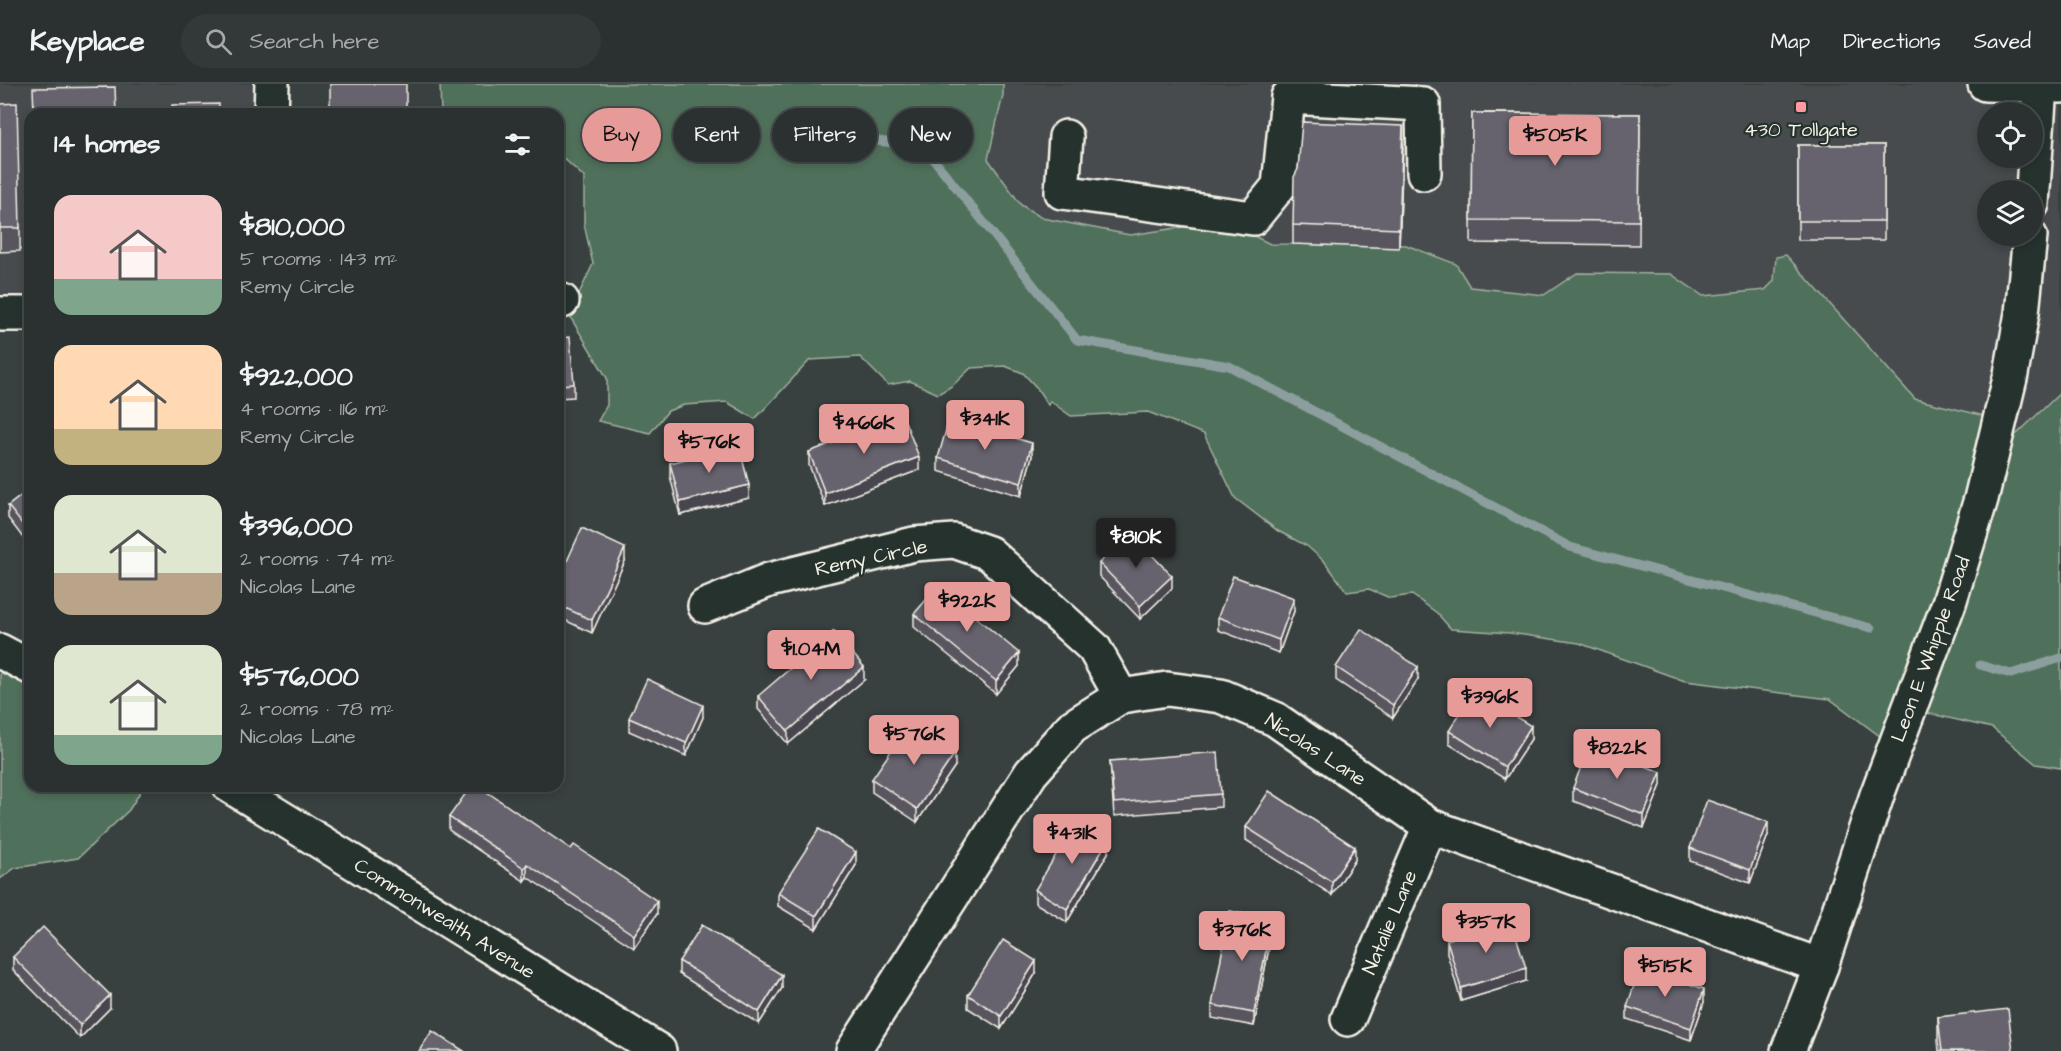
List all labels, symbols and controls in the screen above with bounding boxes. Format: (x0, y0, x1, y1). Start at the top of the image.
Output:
search box (181, 14, 601, 68)
text: Keyplace (30, 22, 145, 61)
icon: search (202, 25, 235, 58)
text: Search here (250, 26, 379, 57)
text: Map (1770, 27, 1810, 56)
text: Directions (1843, 27, 1941, 56)
text: Saved (1974, 27, 2031, 56)
marker: 430 Tollgate (1794, 100, 1808, 114)
map controls (1977, 102, 2043, 246)
button: locate (1977, 102, 2043, 168)
chip: Buy (582, 108, 661, 162)
chip: Rent (673, 108, 760, 162)
chip: Filters (772, 108, 877, 162)
chip: New (889, 108, 973, 162)
pin: $505K (1513, 116, 1597, 167)
place label: 430 Tollgate (1744, 116, 1858, 145)
text: $505K (1523, 121, 1587, 149)
text: 14 homes (54, 126, 160, 162)
icon: filters (501, 128, 534, 161)
button: layers (1977, 180, 2043, 246)
text: $810,000 (240, 209, 345, 245)
icon: home (102, 219, 174, 291)
text: 5 rooms · 143 m² (240, 245, 398, 273)
text: Remy Circle (240, 273, 354, 301)
text: $922,000 (240, 359, 353, 395)
icon: home (102, 369, 174, 441)
text: 4 rooms · 116 m² (240, 395, 388, 423)
pin: $341K (943, 400, 1027, 451)
pin: $466K (822, 404, 906, 455)
text: $341K (960, 405, 1010, 433)
text: $466K (833, 409, 895, 437)
text: Remy Circle (240, 423, 354, 451)
pin: $576K (667, 423, 751, 474)
text: $576K (678, 428, 740, 456)
text: $396,000 (240, 509, 353, 545)
pin: $810K (1094, 518, 1178, 569)
icon: home (102, 519, 174, 591)
text: $810K (1110, 523, 1162, 551)
street label: Remy Circle (812, 532, 930, 585)
text: 2 rooms · 74 m² (240, 545, 394, 573)
street label: Leon E Whipple Road (1884, 553, 1978, 746)
text: Nicolas Lane (240, 573, 356, 601)
pin: $922K (925, 582, 1009, 633)
text: $922K (938, 587, 996, 615)
pin: $1.04M (762, 630, 860, 681)
text: $1.04M (781, 635, 841, 663)
text: $576,000 (240, 659, 359, 695)
icon: home (102, 669, 174, 741)
pin: $396K (1448, 678, 1532, 729)
text: $396K (1461, 683, 1519, 711)
text: 2 rooms · 78 m² (240, 695, 394, 723)
street label: Nicolas Lane (1259, 707, 1372, 793)
pin: $576K (872, 715, 956, 766)
text: $576K (883, 720, 945, 748)
text: Nicolas Lane (240, 723, 356, 751)
pin: $822K (1575, 729, 1659, 780)
text: $822K (1587, 734, 1647, 762)
pin: $431K (1030, 814, 1114, 865)
text: $431K (1047, 819, 1097, 847)
street label: Commonwealth Avenue (348, 852, 541, 986)
street label: Natalie Lane (1355, 866, 1425, 979)
pin: $357K (1444, 903, 1528, 954)
text: $357K (1456, 908, 1516, 936)
pin: $376K (1200, 911, 1284, 962)
text: $376K (1213, 916, 1271, 944)
pin: $515K (1623, 947, 1707, 998)
text: $515K (1638, 952, 1692, 980)

